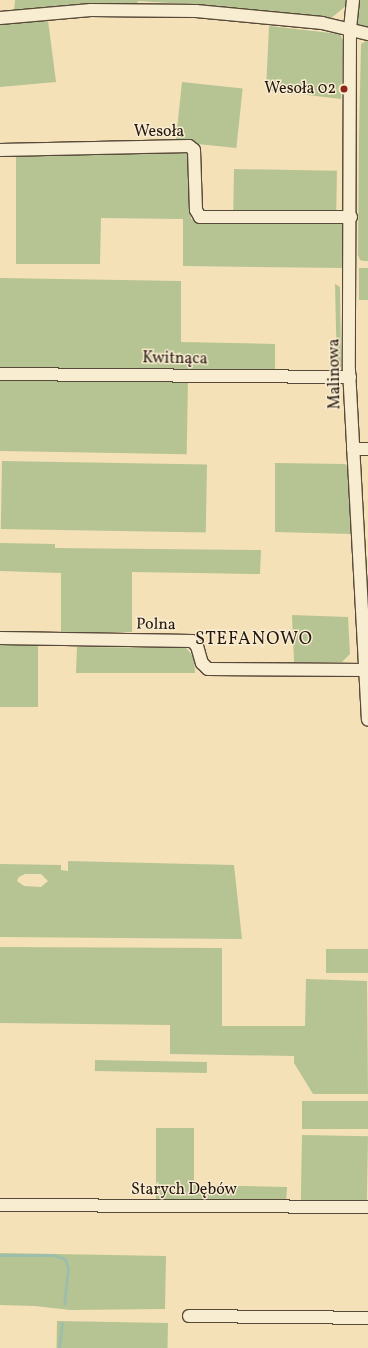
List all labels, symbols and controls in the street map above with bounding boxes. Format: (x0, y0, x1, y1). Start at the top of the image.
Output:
place label: Wesoła 02 (264, 79, 336, 99)
marker: Wesoła 02 (339, 84, 349, 94)
street label: Wesoła (134, 122, 184, 142)
street label: Malinowa (325, 338, 345, 410)
street label: Kwitnąca (142, 349, 208, 369)
street label: Polna (136, 615, 176, 635)
district label: STEFANOWO (195, 629, 313, 651)
street label: Starych Dębów (131, 1180, 237, 1200)

